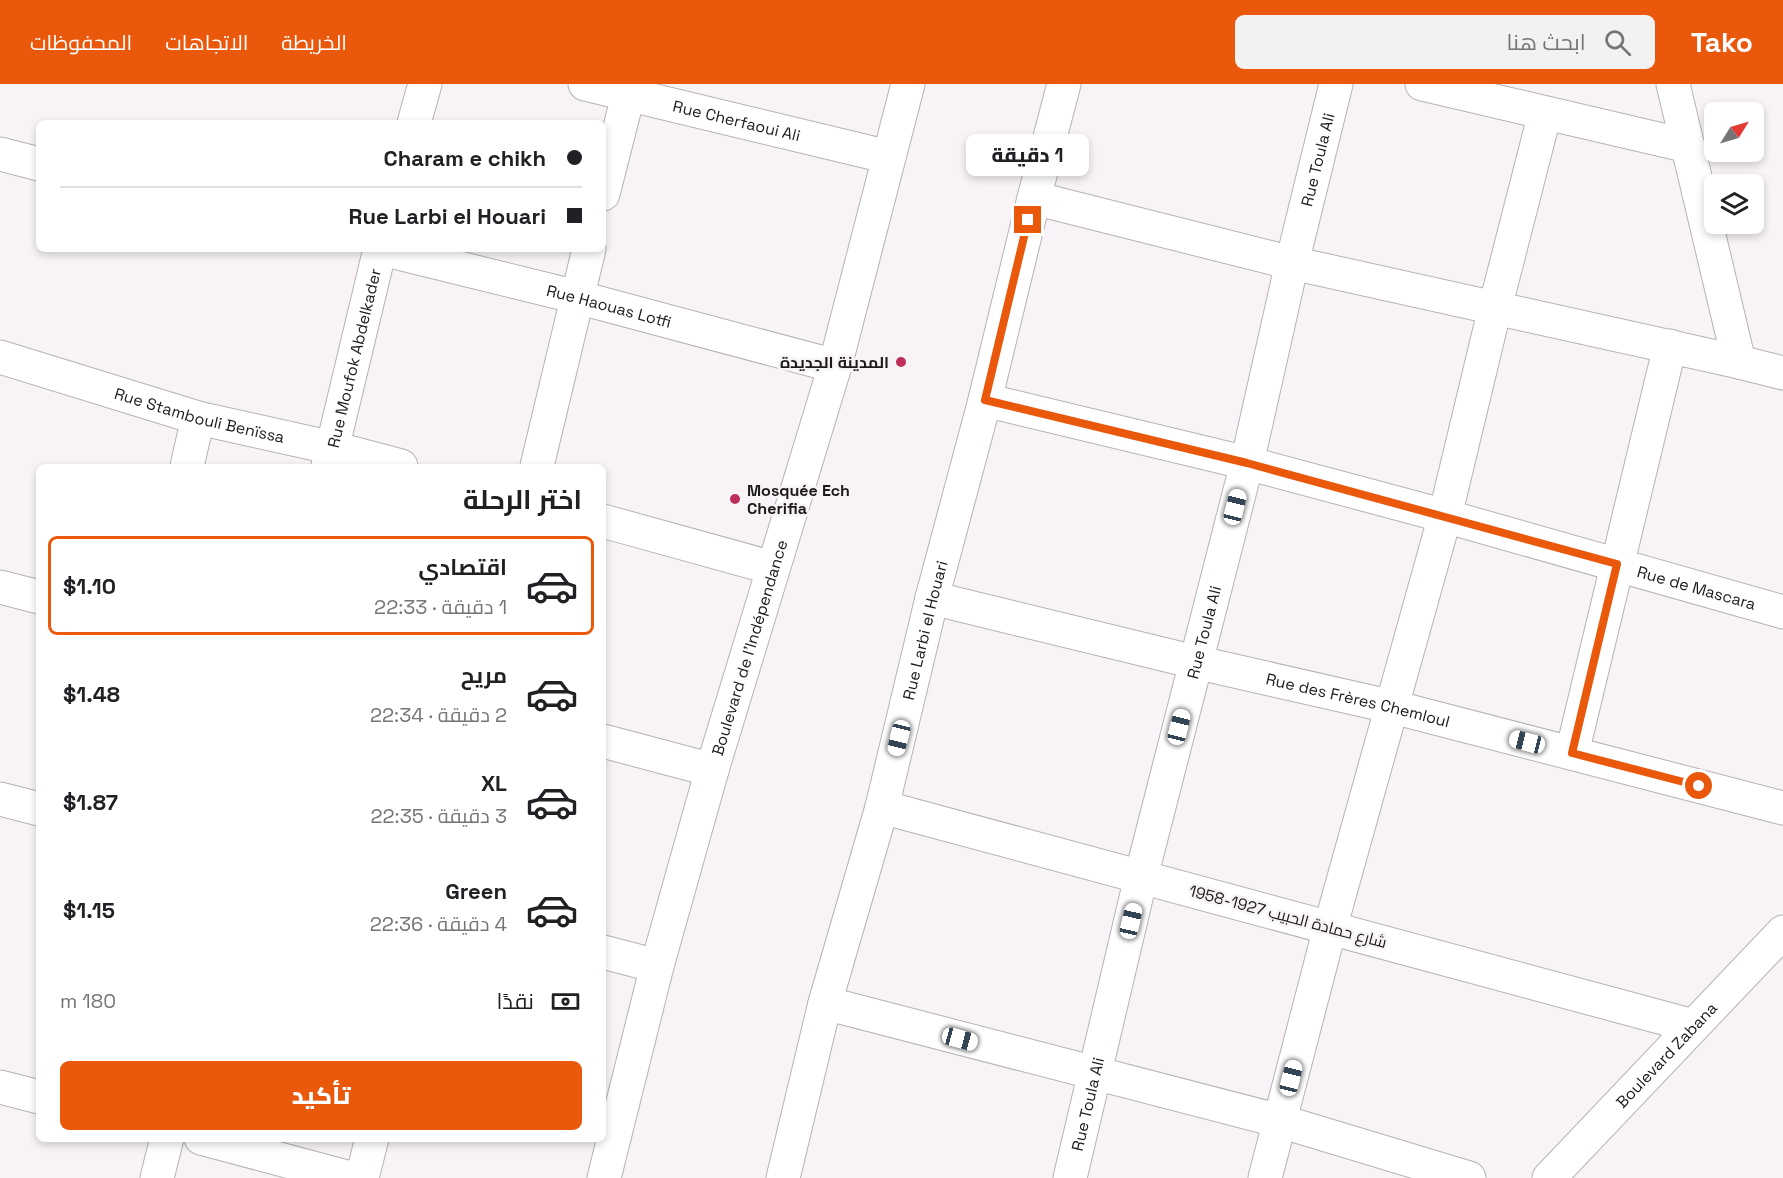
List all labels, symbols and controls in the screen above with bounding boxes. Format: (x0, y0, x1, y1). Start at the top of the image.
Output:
search box (1235, 15, 1655, 69)
text: Tako (1691, 24, 1753, 60)
icon: search (1601, 26, 1634, 59)
text: ابحث هنا (1506, 28, 1586, 56)
text: المحفوظات (30, 29, 132, 56)
text: الاتجاهات (165, 29, 248, 56)
text: الخريطة (281, 29, 347, 56)
street label: Rue Cherfaoui Ali (671, 95, 802, 146)
north arrow (1704, 102, 1764, 162)
map controls (1704, 102, 1764, 234)
street label: Rue Toula Ali (1296, 111, 1339, 209)
callout: 1 دقيقة (966, 133, 1090, 175)
text: 1 دقيقة (991, 142, 1064, 168)
text: Charam e chikh (383, 144, 546, 172)
button: layers (1704, 174, 1764, 234)
text: Rue Larbi el Houari (349, 202, 546, 230)
route end (1014, 206, 1041, 233)
street label: Rue Moufok Abdelkader (323, 266, 386, 450)
street label: Rue Haouas Lotfi (544, 280, 674, 333)
place label: المدينة الجديدة (780, 352, 889, 373)
marker: المدينة الجديدة (894, 355, 908, 369)
street label: Rue Stambouli Benïssa (112, 383, 287, 448)
place label: Mosquée Ech Cherifia (747, 480, 850, 519)
text: اختر الرحلة (463, 482, 582, 517)
car (1222, 487, 1248, 527)
marker: Mosquée Ech Cherifia (728, 492, 742, 506)
street label: Boulevard de l'Indépendance (707, 537, 792, 758)
text: اقتصادي (418, 553, 507, 581)
street label: Rue Larbi el Houari (898, 558, 953, 702)
icon: car (525, 559, 579, 613)
street label: Rue de Mascara (1635, 561, 1758, 615)
text: $1.10 (63, 572, 116, 600)
street label: Rue Toula Ali (1182, 583, 1226, 681)
text: 1 دقيقة · 22:33 (374, 594, 507, 620)
text: مريح (461, 661, 507, 689)
icon: car (525, 667, 579, 721)
street label: Rue des Frères Chemloul (1264, 668, 1452, 732)
text: $1.48 (63, 680, 120, 708)
text: 2 دقيقة · 22:34 (370, 702, 507, 728)
car (1166, 707, 1192, 747)
car (886, 718, 912, 758)
car (1507, 729, 1547, 755)
text: XL (481, 769, 507, 797)
route start (1685, 772, 1712, 799)
icon: car (525, 775, 579, 829)
text: $1.87 (63, 788, 118, 816)
text: 3 دقيقة · 22:35 (370, 803, 507, 829)
text: Green (445, 877, 507, 905)
street label: شارع حمادة الحبيب 1927-1958 (1186, 880, 1389, 954)
icon: car (525, 883, 579, 937)
text: $1.15 (63, 896, 115, 924)
car (1118, 901, 1144, 941)
text: 4 دقيقة · 22:36 (370, 911, 507, 937)
icon: cash (549, 985, 582, 1018)
text: نقدًا (496, 987, 534, 1015)
text: 180 m (60, 988, 116, 1014)
street label: Boulevard Zabana (1611, 998, 1722, 1112)
car (940, 1026, 980, 1052)
street label: Rue Toula Ali (1067, 1055, 1109, 1153)
car (1278, 1058, 1304, 1098)
button: تأكيد (60, 1061, 582, 1130)

